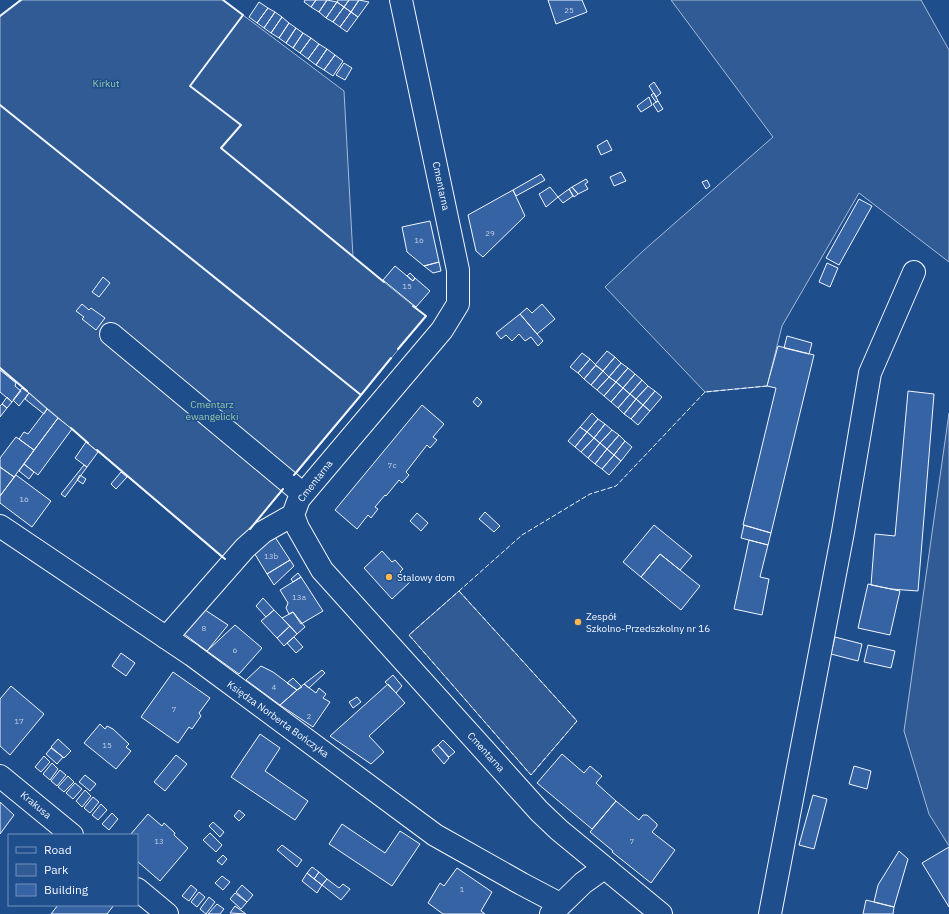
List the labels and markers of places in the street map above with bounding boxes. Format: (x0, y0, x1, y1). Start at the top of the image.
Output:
place label: Stalowy dom (397, 571, 455, 584)
marker: Stalowy dom (384, 572, 394, 582)
place label: Zespół Szkolno-Przedszkolny nr 16 (586, 610, 710, 635)
marker: Zespół Szkolno-Przedszkolny nr 16 (573, 617, 583, 627)

